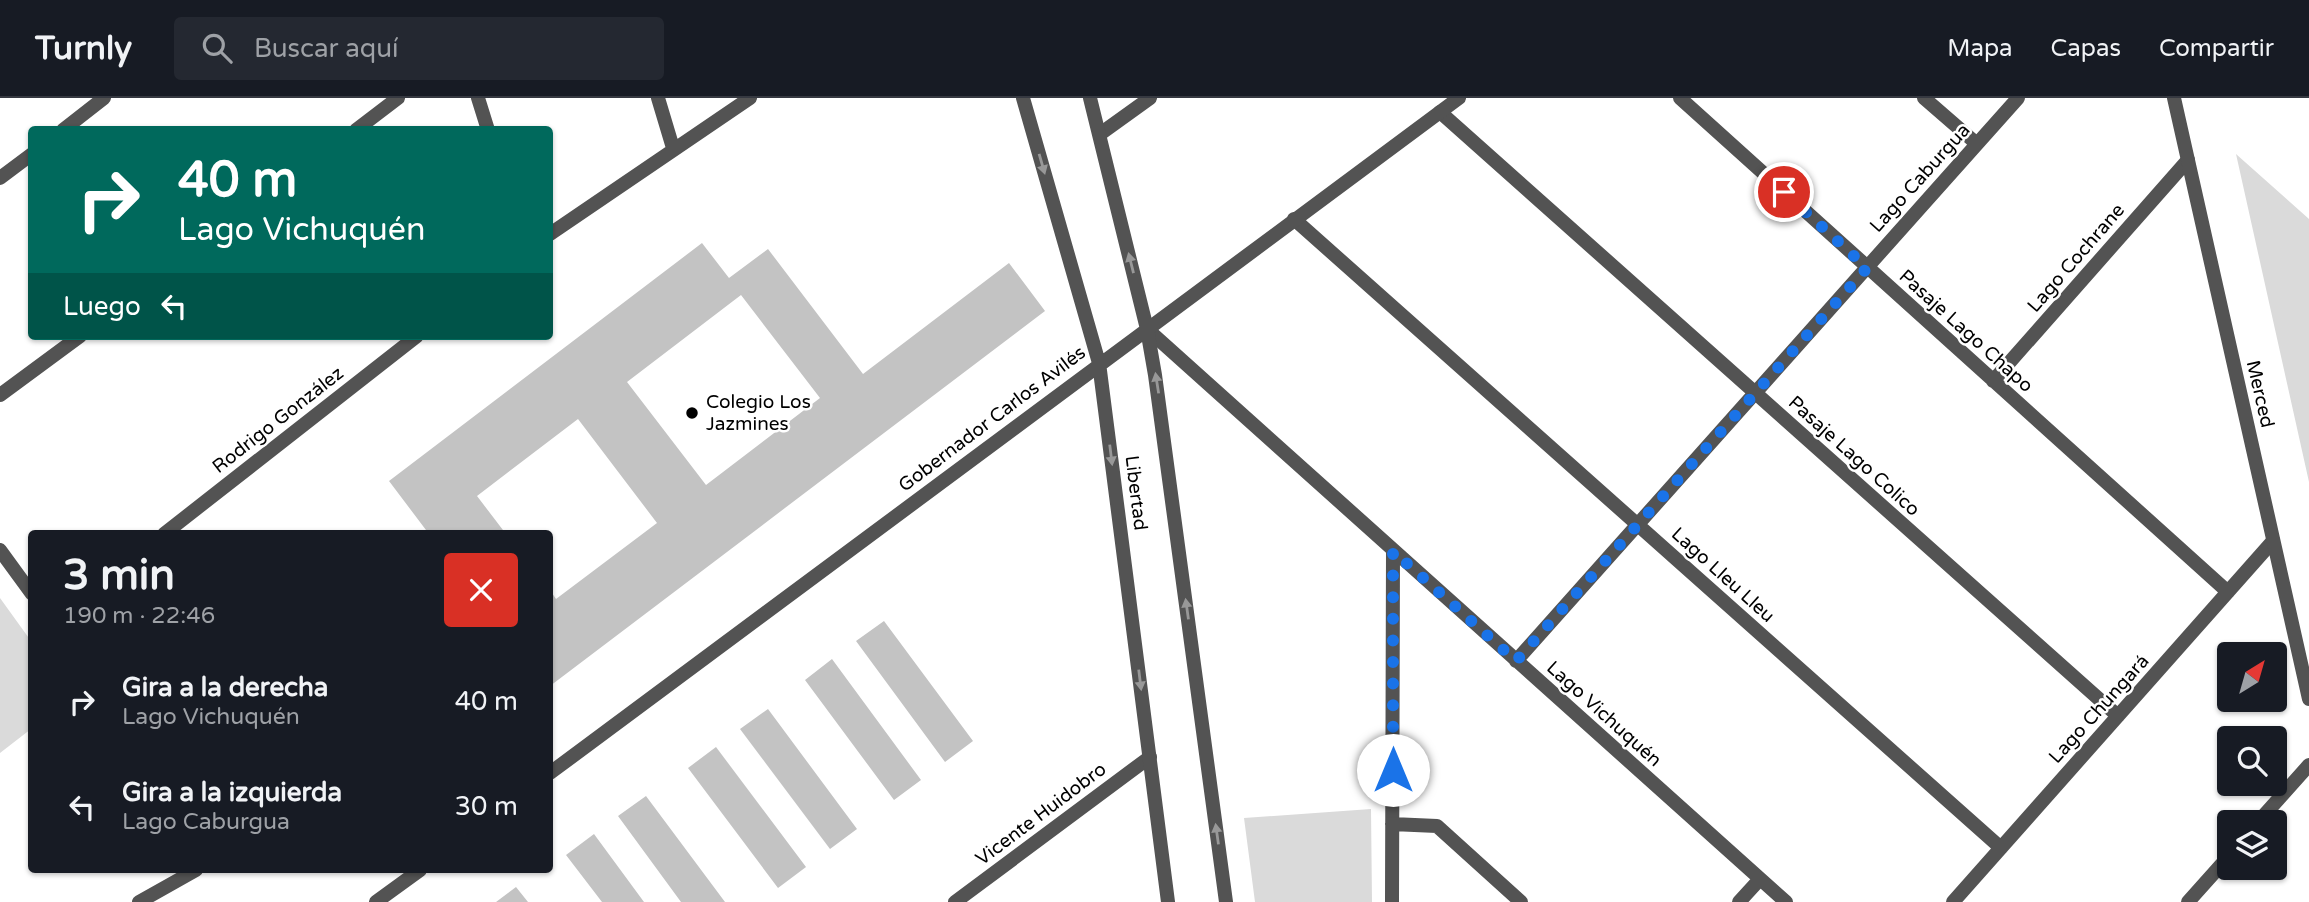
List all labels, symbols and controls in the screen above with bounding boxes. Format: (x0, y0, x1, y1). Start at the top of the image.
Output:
search box (174, 17, 664, 80)
text: Turnly (35, 29, 132, 68)
icon: search (198, 29, 236, 67)
text: Buscar aquí (254, 33, 399, 64)
text: Mapa (1947, 34, 2013, 63)
text: Capas (2051, 34, 2121, 63)
text: Compartir (2159, 34, 2274, 63)
street label: Lago Caburgua (1865, 119, 1975, 237)
text: 40 m (178, 151, 297, 210)
one-way arrow (1038, 153, 1048, 174)
icon: right (63, 154, 154, 245)
pin (1754, 162, 1814, 222)
icon: arrive (1765, 173, 1803, 211)
street label: Lago Cochrane (2023, 199, 2129, 317)
text: Lago Vichuquén (178, 211, 425, 249)
one-way arrow (1125, 252, 1136, 274)
street label: Pasaje Lago Chapo (1895, 265, 2037, 397)
icon: left (155, 287, 193, 325)
text: Luego (63, 291, 141, 322)
street label: Gobernador Carlos Avilés (894, 341, 1090, 497)
street label: Merced (2242, 358, 2278, 430)
street label: Rodrigo González (208, 362, 348, 478)
one-way arrow (1151, 372, 1162, 394)
place label: Colegio Los Jazmines (706, 391, 811, 435)
street label: Pasaje Lago Colico (1784, 391, 1924, 521)
marker: Colegio Los Jazmines (684, 405, 700, 421)
one-way arrow (1106, 444, 1117, 466)
street label: Libertad (1120, 454, 1152, 532)
street label: Lago Lleu Lleu (1667, 523, 1779, 627)
text: 3 min (63, 550, 175, 601)
button: close (444, 553, 518, 627)
one-way arrow (1182, 598, 1193, 620)
text: 190 m · 22:46 (63, 602, 215, 630)
north arrow (2217, 642, 2287, 712)
map controls (2217, 642, 2287, 880)
street label: Lago Chungará (2044, 650, 2154, 768)
street label: Lago Vichuquén (1542, 657, 1666, 771)
one-way arrow (1135, 670, 1146, 692)
text: Gira a la derecha (122, 672, 328, 703)
icon: right (63, 683, 101, 721)
text: 40 m (455, 686, 518, 717)
text: Lago Vichuquén (122, 703, 300, 731)
button: search (2217, 726, 2287, 796)
position arrow (1356, 733, 1430, 807)
street label: Vicente Huidobro (972, 758, 1110, 870)
text: Gira a la izquierda (122, 777, 342, 808)
icon: left (63, 788, 101, 826)
text: 30 m (455, 791, 518, 822)
text: Lago Caburgua (122, 808, 290, 836)
button: layers (2217, 810, 2287, 880)
one-way arrow (1211, 823, 1222, 845)

